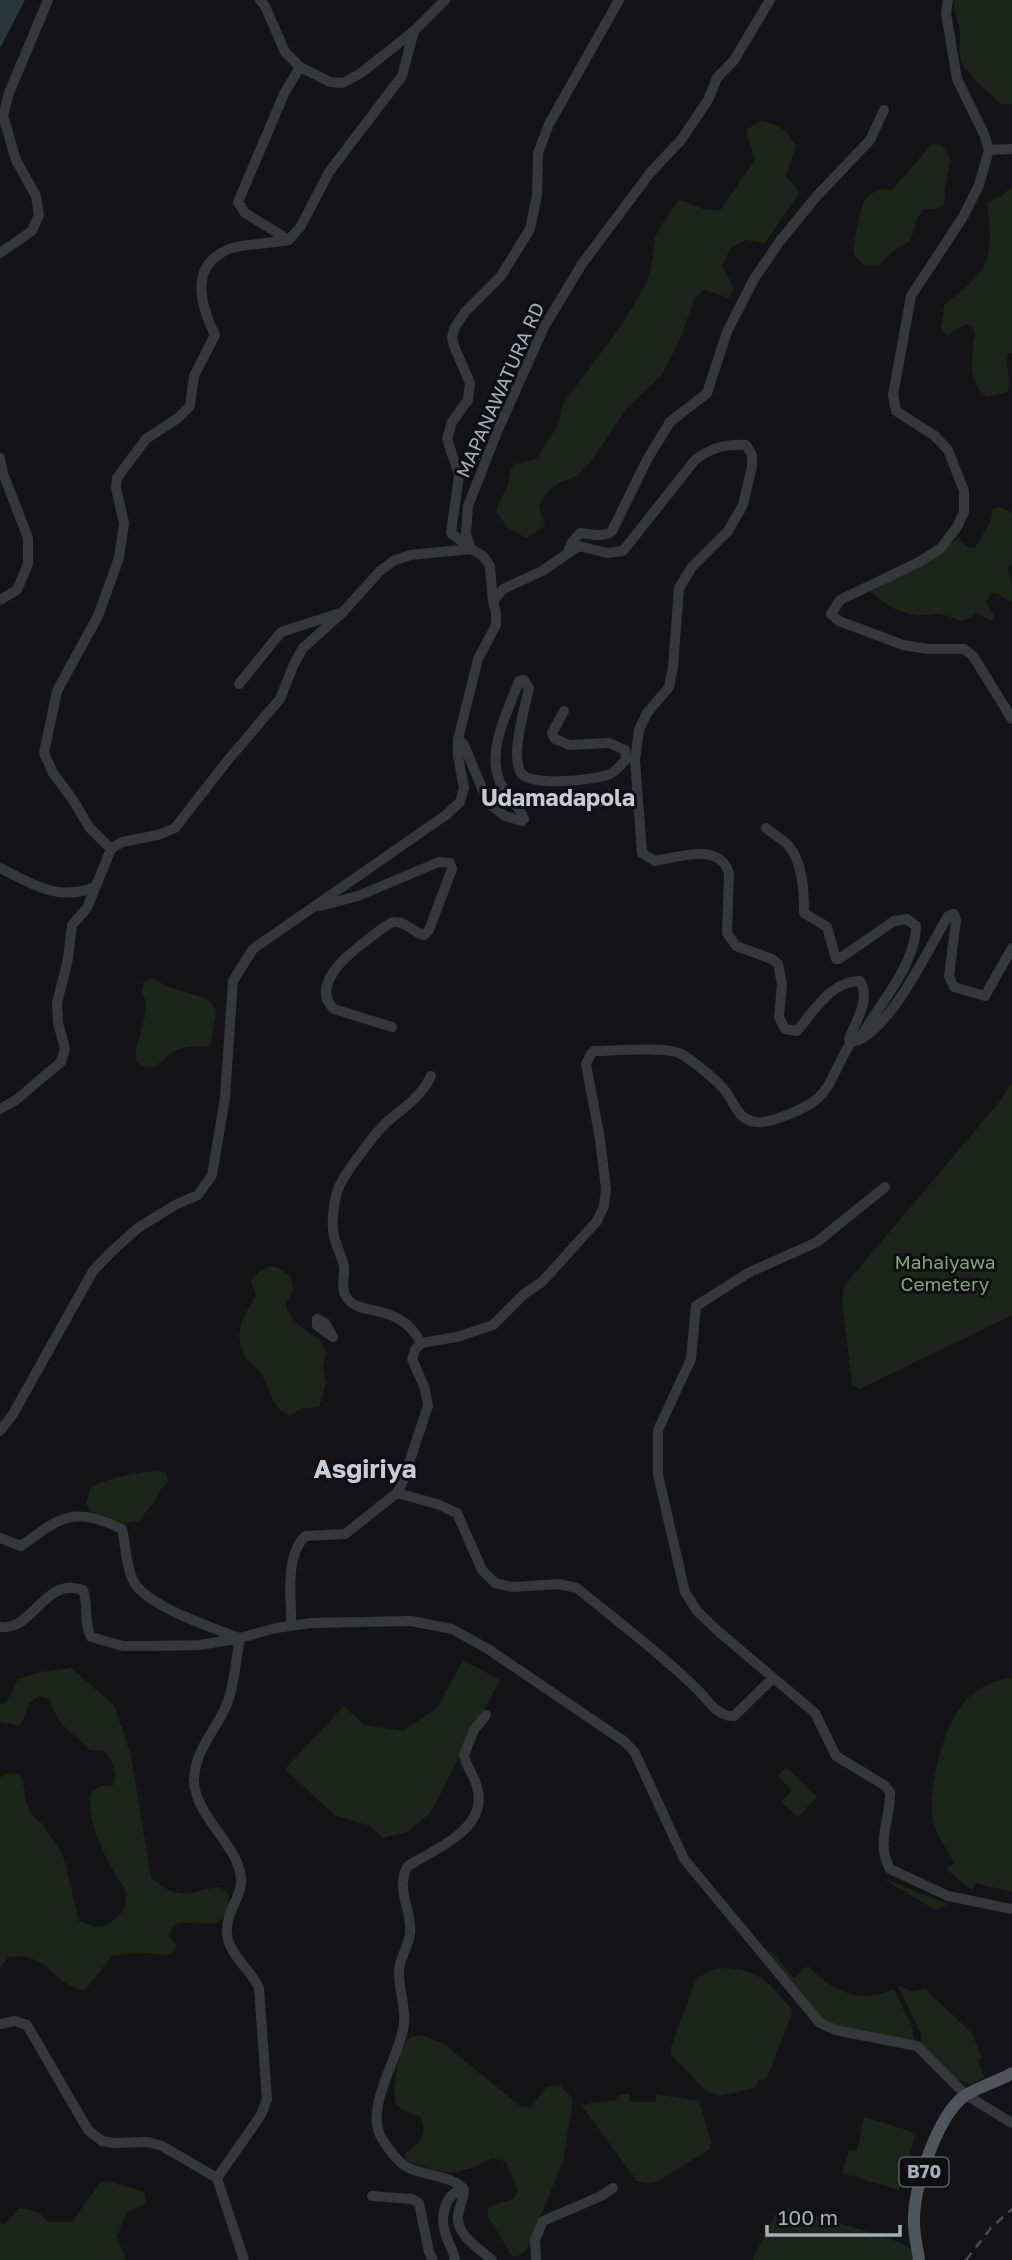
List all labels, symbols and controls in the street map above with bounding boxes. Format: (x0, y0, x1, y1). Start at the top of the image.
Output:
street label: MAPANAWATURA RD (451, 299, 549, 481)
district label: Udamadapola (481, 783, 635, 811)
park label: Mahaiyawa Cemetery (895, 1250, 995, 1295)
district label: Asgiriya (313, 1453, 417, 1484)
road number: B70 (900, 2158, 948, 2186)
scale bar (767, 2194, 900, 2238)
text: 100 m (778, 2204, 838, 2230)

